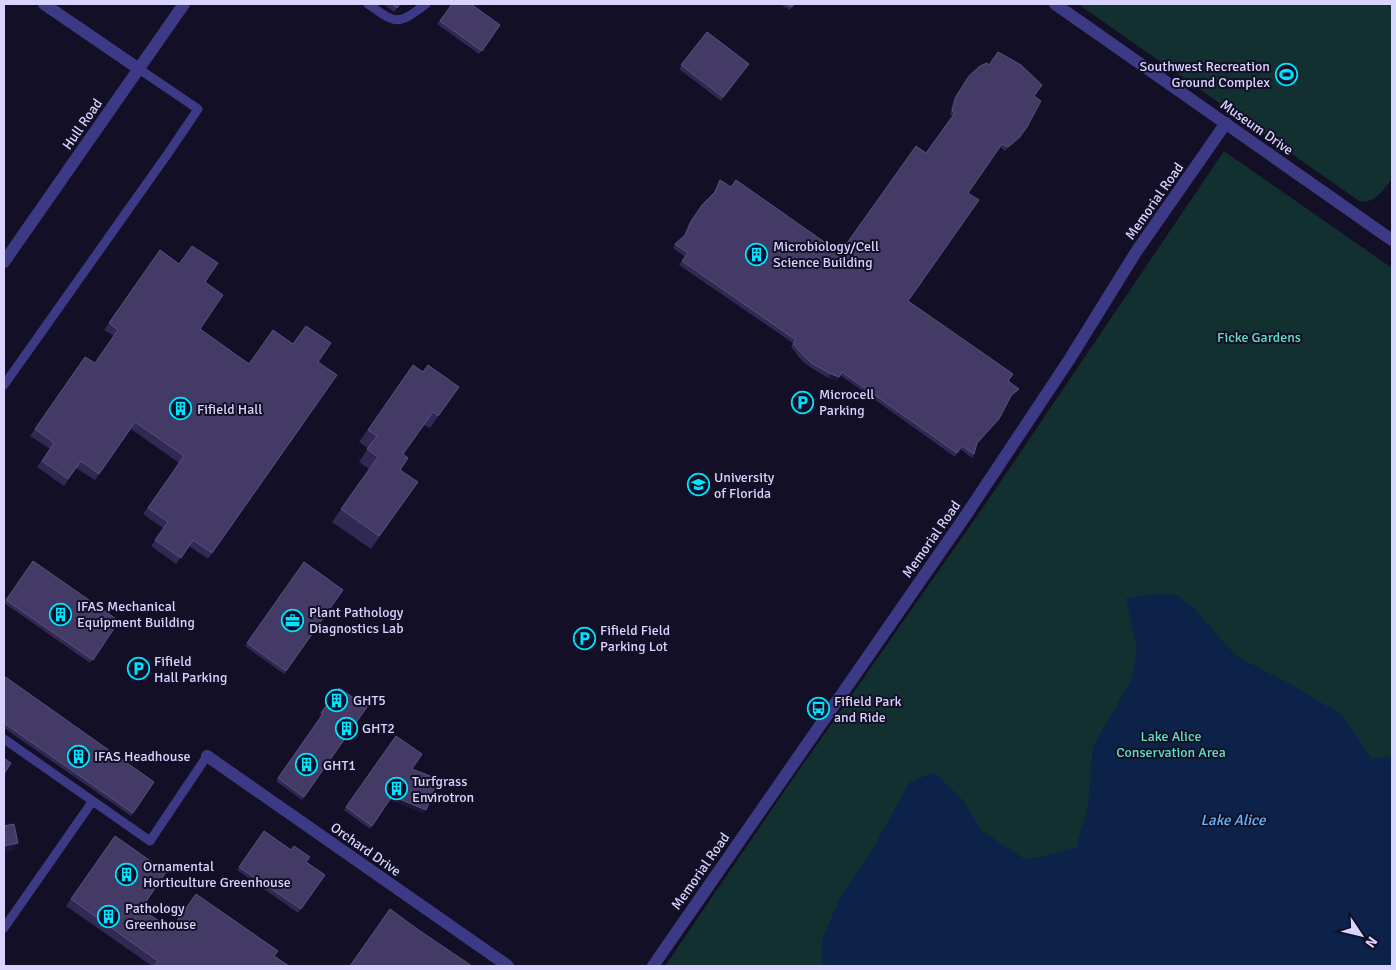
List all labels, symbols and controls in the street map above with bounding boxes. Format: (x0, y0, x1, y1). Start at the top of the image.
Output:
place label: Southwest Recreation Ground Complex (1140, 58, 1271, 91)
sports icon: Southwest Recreation Ground Complex (1274, 62, 1298, 86)
street label: Hull Road (59, 96, 106, 153)
street label: Museum Drive (1217, 96, 1297, 159)
street label: Memorial Road (1122, 159, 1187, 243)
place label: Microbiology/Cell Science Building (773, 238, 879, 271)
building icon: Microbiology/Cell Science Building (745, 242, 769, 266)
park label: Ficke Gardens (1217, 329, 1301, 346)
place label: Microcell Parking (819, 386, 874, 419)
parking icon: Microcell Parking (791, 390, 815, 414)
building icon: Fifield Hall (169, 397, 193, 421)
place label: Fifield Hall (197, 401, 262, 418)
place label: University of Florida (714, 469, 775, 502)
school or university icon: University of Florida (686, 473, 710, 497)
street label: Memorial Road (899, 497, 964, 581)
place label: IFAS Mechanical Equipment Building (77, 598, 195, 631)
building icon: IFAS Mechanical Equipment Building (49, 602, 73, 626)
place label: Plant Pathology Diagnostics Lab (309, 604, 404, 637)
office icon: Plant Pathology Diagnostics Lab (281, 608, 305, 632)
place label: Fifield Field Parking Lot (600, 622, 670, 655)
parking icon: Fifield Field Parking Lot (572, 626, 596, 650)
place label: Fifield Hall Parking (154, 653, 227, 686)
parking icon: Fifield Hall Parking (126, 657, 150, 681)
building icon: GHT5 (325, 688, 349, 712)
place label: GHT5 (353, 692, 386, 709)
place label: Fifield Park and Ride (834, 693, 902, 726)
bus stop icon: Fifield Park and Ride (806, 697, 830, 721)
building icon: GHT2 (334, 716, 358, 740)
place label: GHT2 (362, 720, 395, 737)
park label: Lake Alice Conservation Area (1116, 728, 1226, 761)
building icon: IFAS Headhouse (66, 744, 90, 768)
place label: IFAS Headhouse (94, 748, 191, 765)
building icon: GHT1 (295, 753, 319, 777)
place label: GHT1 (323, 757, 356, 774)
place label: Turfgrass Envirotron (412, 773, 474, 806)
building icon: Turfgrass Envirotron (384, 777, 408, 801)
water label: Lake Alice (1200, 811, 1267, 829)
street label: Orchard Drive (327, 819, 404, 880)
street label: Memorial Road (668, 829, 733, 913)
place label: Ornamental Horticulture Greenhouse (143, 858, 291, 891)
building icon: Ornamental Horticulture Greenhouse (115, 862, 139, 886)
place label: Pathology Greenhouse (125, 900, 196, 933)
building icon: Pathology Greenhouse (97, 904, 121, 928)
north arrow (1336, 910, 1386, 960)
text: N (1361, 933, 1381, 951)

